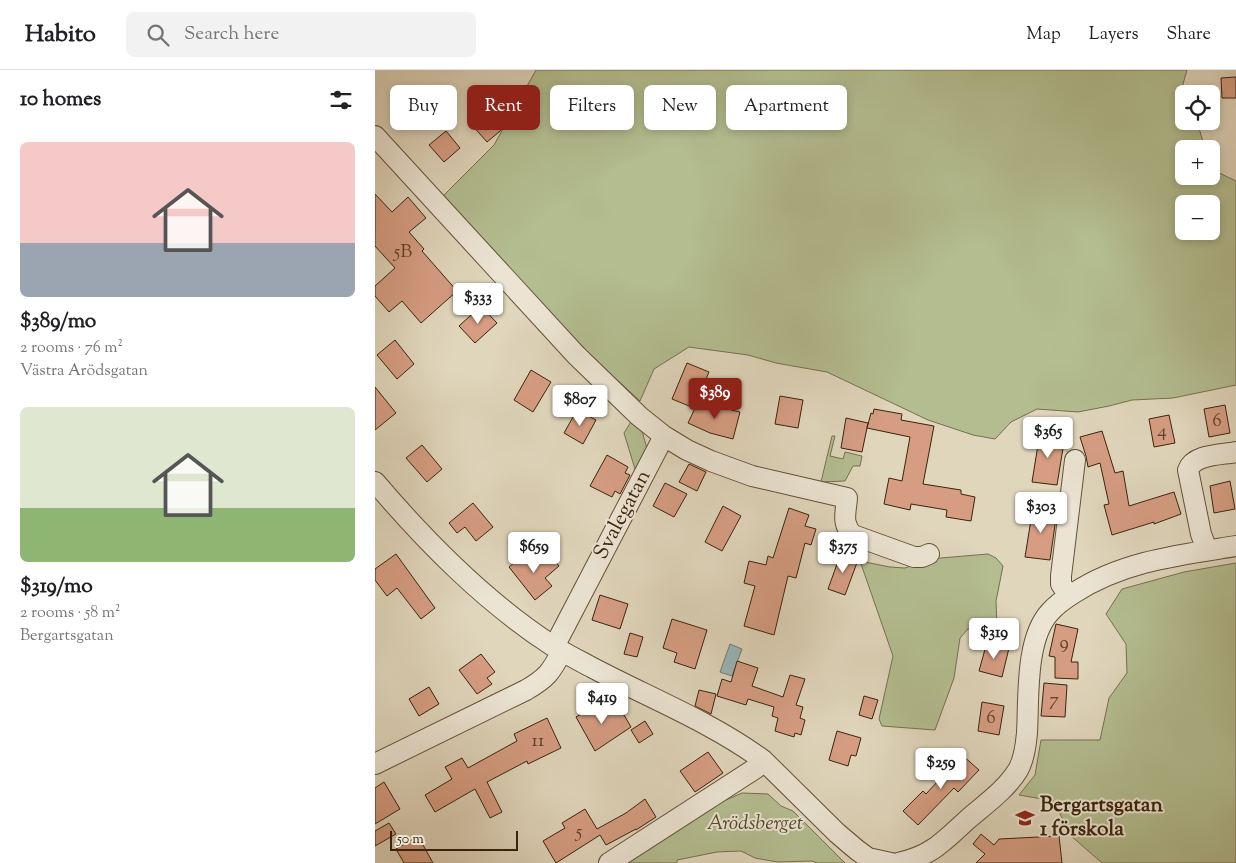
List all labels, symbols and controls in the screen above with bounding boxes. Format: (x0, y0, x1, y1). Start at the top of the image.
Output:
search box (126, 12, 476, 57)
text: Habito (25, 18, 96, 52)
icon: search (144, 21, 172, 49)
text: Search here (184, 21, 279, 48)
text: Map (1026, 22, 1061, 48)
text: Layers (1089, 22, 1139, 48)
text: Share (1167, 22, 1211, 48)
text: 10 homes (20, 85, 101, 115)
chip: Buy (390, 85, 457, 130)
chip: Rent (467, 85, 540, 130)
chip: Filters (550, 85, 634, 130)
chip: New (644, 85, 716, 130)
chip: Apartment (726, 85, 847, 130)
map controls (1175, 85, 1220, 240)
button: locate (1175, 85, 1220, 130)
icon: filters (327, 86, 355, 114)
button: + (1175, 140, 1220, 185)
icon: home (143, 175, 233, 265)
button: − (1175, 195, 1220, 240)
house number: 5B (393, 239, 412, 266)
pin: $333 (448, 282, 508, 325)
text: $333 (464, 287, 492, 310)
text: $389/mo (20, 307, 96, 337)
text: 2 rooms · 76 m² (20, 337, 123, 360)
text: Västra Arödsgatan (20, 360, 148, 383)
pin: $389 (685, 378, 745, 420)
text: $389 (700, 382, 730, 405)
pin: $807 (550, 384, 610, 427)
text: $807 (563, 389, 597, 412)
house number: 6 (1212, 408, 1222, 435)
pin: $365 (1018, 416, 1078, 459)
house number: 4 (1157, 418, 1167, 445)
text: $365 (1034, 421, 1062, 444)
icon: home (143, 440, 233, 530)
street label: Svalegatan (587, 465, 659, 565)
pin: $303 (1011, 492, 1071, 534)
text: $303 (1026, 496, 1056, 519)
pin: $659 (504, 532, 564, 574)
pin: $375 (813, 532, 873, 574)
text: $659 (519, 536, 549, 559)
text: $375 (829, 536, 857, 559)
text: $319/mo (20, 572, 93, 602)
text: 2 rooms · 58 m² (20, 602, 120, 625)
pin: $319 (964, 618, 1024, 660)
text: $319 (980, 622, 1008, 645)
text: Bergartsgatan (20, 625, 114, 648)
house number: 9 (1059, 630, 1069, 657)
pin: $419 (572, 682, 632, 725)
text: $419 (587, 687, 617, 710)
house number: 7 (1049, 687, 1059, 714)
house number: 6 (986, 705, 996, 732)
house number: 11 (532, 728, 545, 755)
pin: $259 (911, 748, 971, 790)
text: $259 (926, 752, 956, 775)
place label: Bergartsgatan 1 förskola (1040, 791, 1163, 845)
school or university icon: Bergartsgatan 1 förskola (1014, 807, 1036, 829)
park label: Arödsberget (707, 809, 803, 839)
house number: 5 (575, 819, 583, 846)
scale bar (390, 828, 517, 851)
text: 50 m (397, 830, 424, 850)

